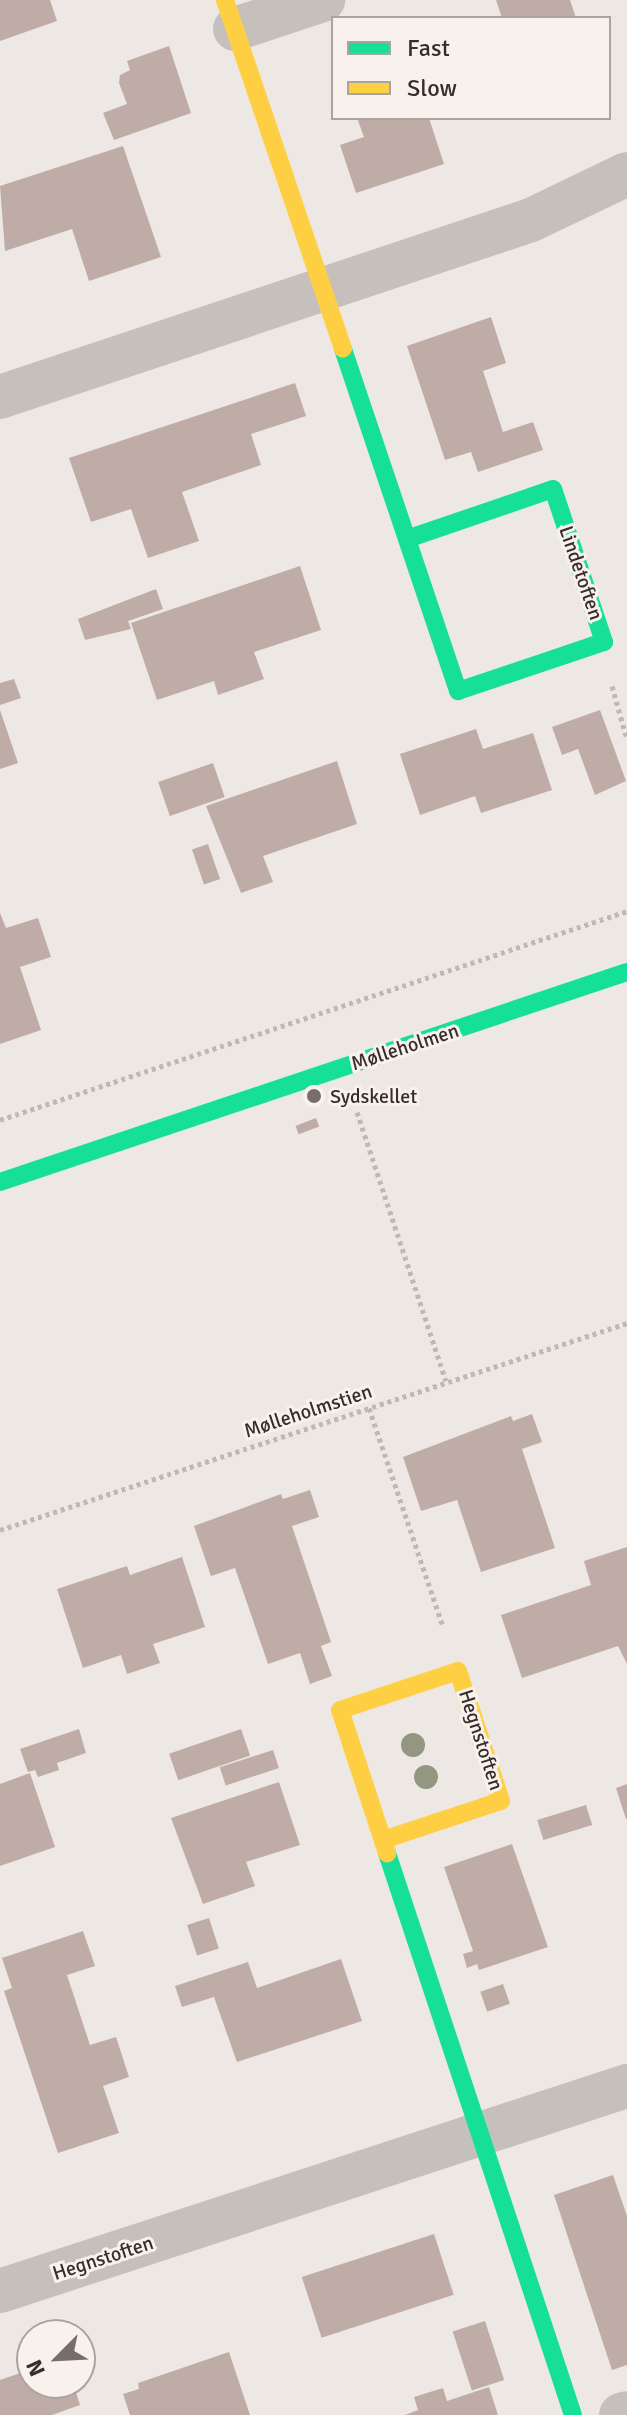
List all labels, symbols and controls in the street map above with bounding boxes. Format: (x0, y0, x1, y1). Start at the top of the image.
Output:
legend (331, 16, 611, 120)
text: Fast (407, 33, 450, 63)
text: Slow (407, 73, 457, 103)
street label: Lindetoften (554, 523, 608, 623)
street label: Mølleholmen (348, 1018, 462, 1076)
place label: Sydskellet (330, 1084, 417, 1108)
marker: Sydskellet (305, 1087, 323, 1105)
street label: Mølleholmstien (241, 1379, 375, 1443)
street label: Hegnstoften (453, 1687, 509, 1793)
street label: Hegnstoften (50, 2230, 156, 2286)
north arrow (16, 2319, 96, 2399)
text: N (20, 2356, 51, 2381)

